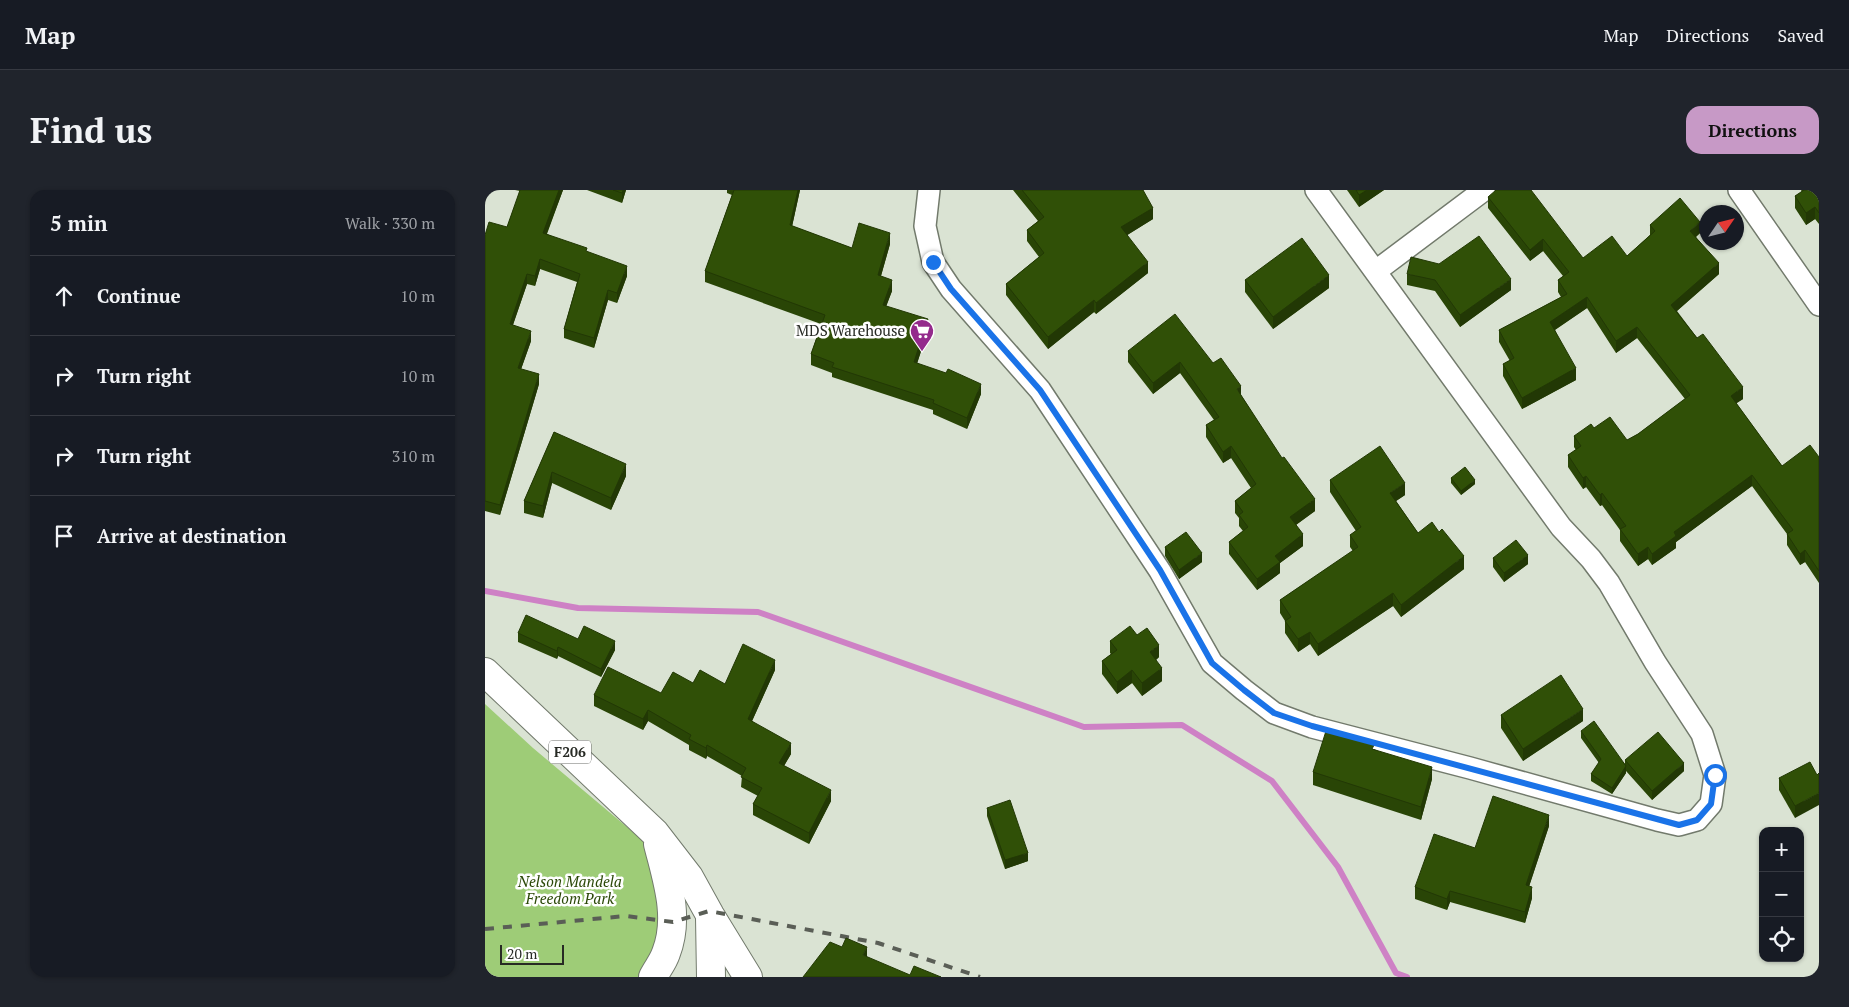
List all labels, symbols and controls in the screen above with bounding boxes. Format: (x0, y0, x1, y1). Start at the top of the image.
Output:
text: Map (25, 19, 75, 51)
text: Map (1603, 23, 1638, 47)
text: Directions (1666, 23, 1749, 47)
text: Saved (1777, 23, 1824, 47)
button: Directions (1686, 106, 1819, 154)
text: Find us (30, 107, 152, 153)
north arrow (1699, 205, 1744, 250)
text: 5 min (50, 209, 107, 237)
text: Walk · 330 m (345, 212, 435, 234)
route end (922, 251, 945, 274)
icon: ahead (50, 282, 78, 310)
text: Continue (97, 283, 181, 308)
text: 10 m (400, 285, 435, 307)
supermarket icon: MDS Warehouse (909, 318, 935, 352)
place label: MDS Warehouse (796, 320, 905, 340)
icon: right (50, 362, 78, 390)
text: Turn right (97, 363, 191, 388)
text: 10 m (400, 365, 435, 387)
icon: right (50, 442, 78, 470)
text: Turn right (97, 443, 191, 468)
text: 310 m (392, 445, 435, 467)
icon: arrive (50, 522, 78, 550)
text: Arrive at destination (97, 523, 286, 548)
road number: F206 (549, 740, 591, 764)
route start (1704, 764, 1727, 787)
map controls (1759, 827, 1804, 962)
button: + (1759, 827, 1804, 872)
park label: Nelson Mandela Freedom Park (517, 871, 622, 908)
button: − (1759, 872, 1804, 917)
button: locate (1759, 917, 1804, 962)
scale bar (500, 942, 564, 965)
text: 20 m (507, 944, 537, 963)

